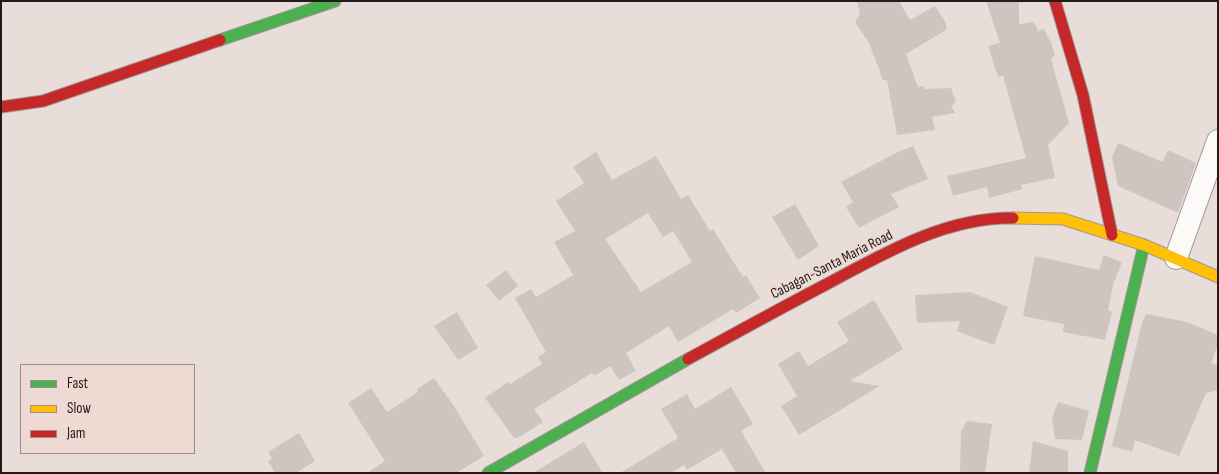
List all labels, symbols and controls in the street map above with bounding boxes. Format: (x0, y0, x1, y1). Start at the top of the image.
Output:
street label: Cabagan-Santa Maria Road (768, 226, 896, 304)
legend (20, 364, 195, 454)
text: Fast (67, 374, 88, 393)
text: Slow (67, 399, 91, 418)
text: Jam (67, 424, 85, 443)

